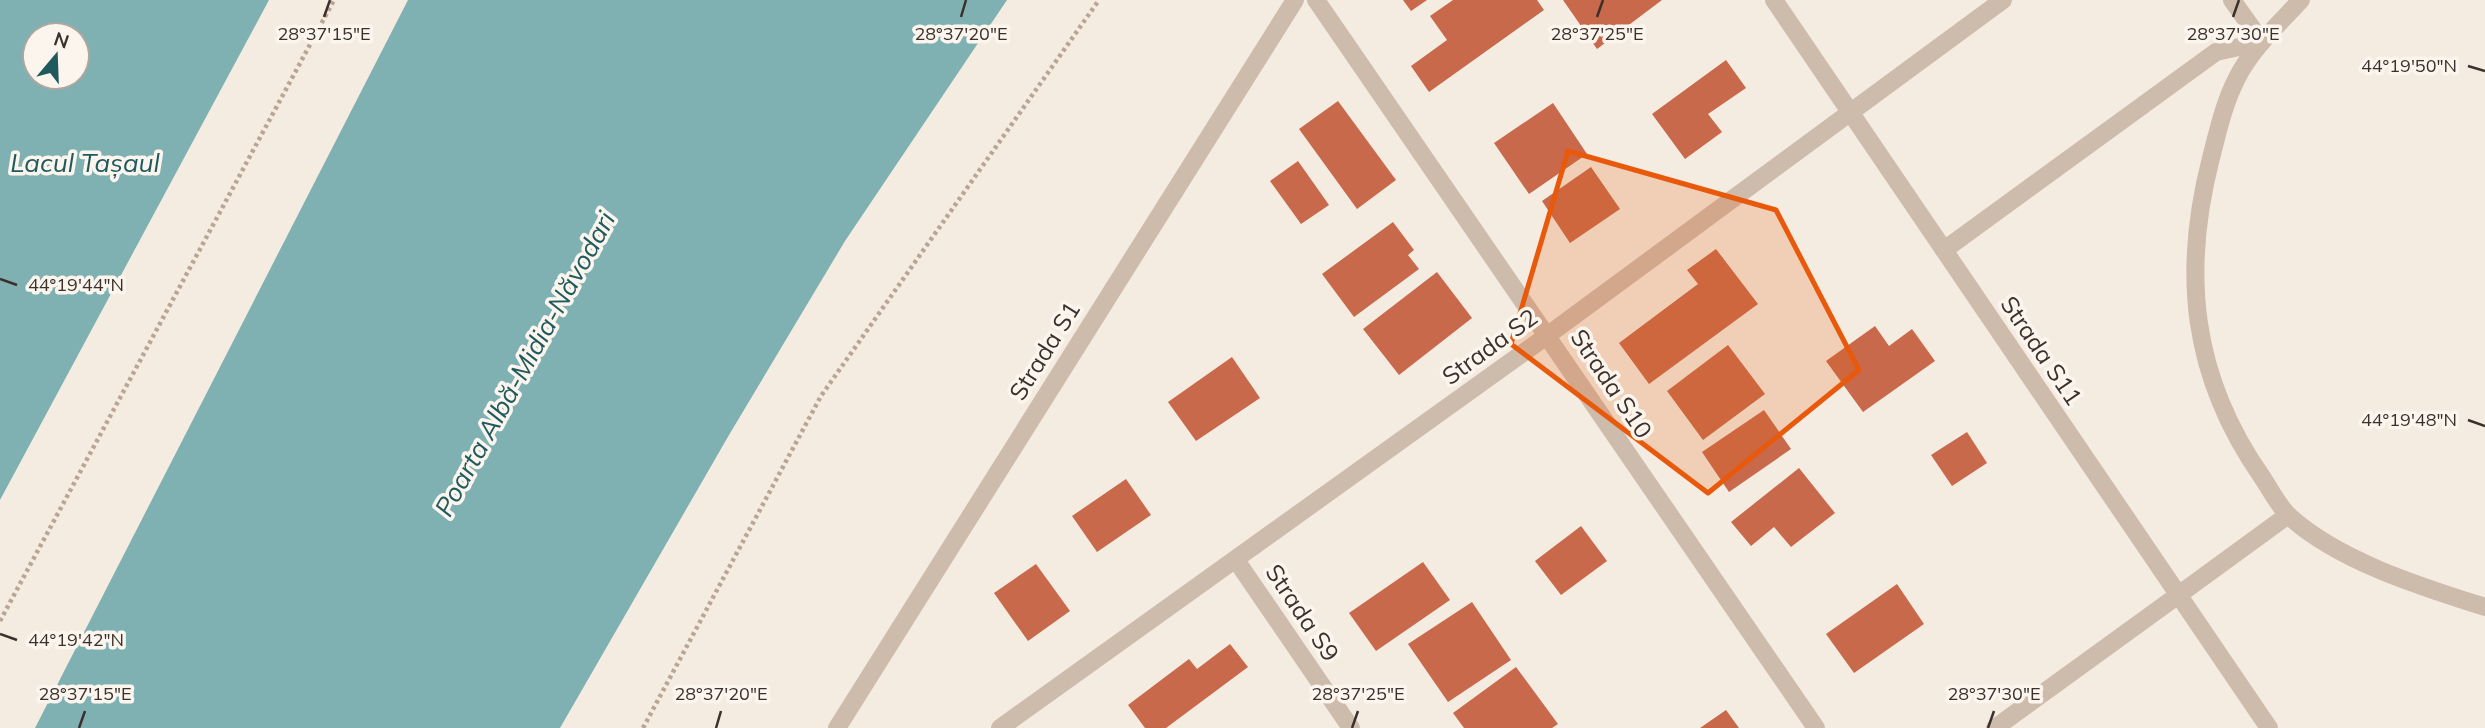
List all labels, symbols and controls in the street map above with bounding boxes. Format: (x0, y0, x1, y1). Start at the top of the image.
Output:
north arrow (21, 21, 91, 91)
text: 28°37'15"E (277, 22, 371, 45)
text: 28°37'20"E (914, 22, 1008, 45)
text: 28°37'25"E (1550, 22, 1644, 45)
text: 28°37'30"E (2186, 22, 2280, 45)
text: N (51, 26, 72, 54)
text: 44°19'50"N (2361, 54, 2457, 77)
water label: Lacul Tașaul (10, 146, 161, 179)
water label: Poarta Albă-Midia-Năvodari (427, 205, 623, 522)
text: 44°19'44"N (28, 273, 124, 296)
street label: Strada S11 (1994, 290, 2089, 411)
street label: Strada S1 (1002, 296, 1086, 405)
street label: Strada S2 (1436, 302, 1543, 391)
street label: Strada S10 (1564, 323, 1659, 444)
text: 44°19'48"N (2361, 408, 2457, 431)
street label: Strada S9 (1259, 558, 1346, 667)
text: 44°19'42"N (28, 628, 124, 651)
text: 28°37'15"E (38, 682, 132, 705)
text: 28°37'20"E (674, 682, 768, 705)
text: 28°37'25"E (1311, 682, 1405, 705)
text: 28°37'30"E (1947, 682, 2041, 705)

